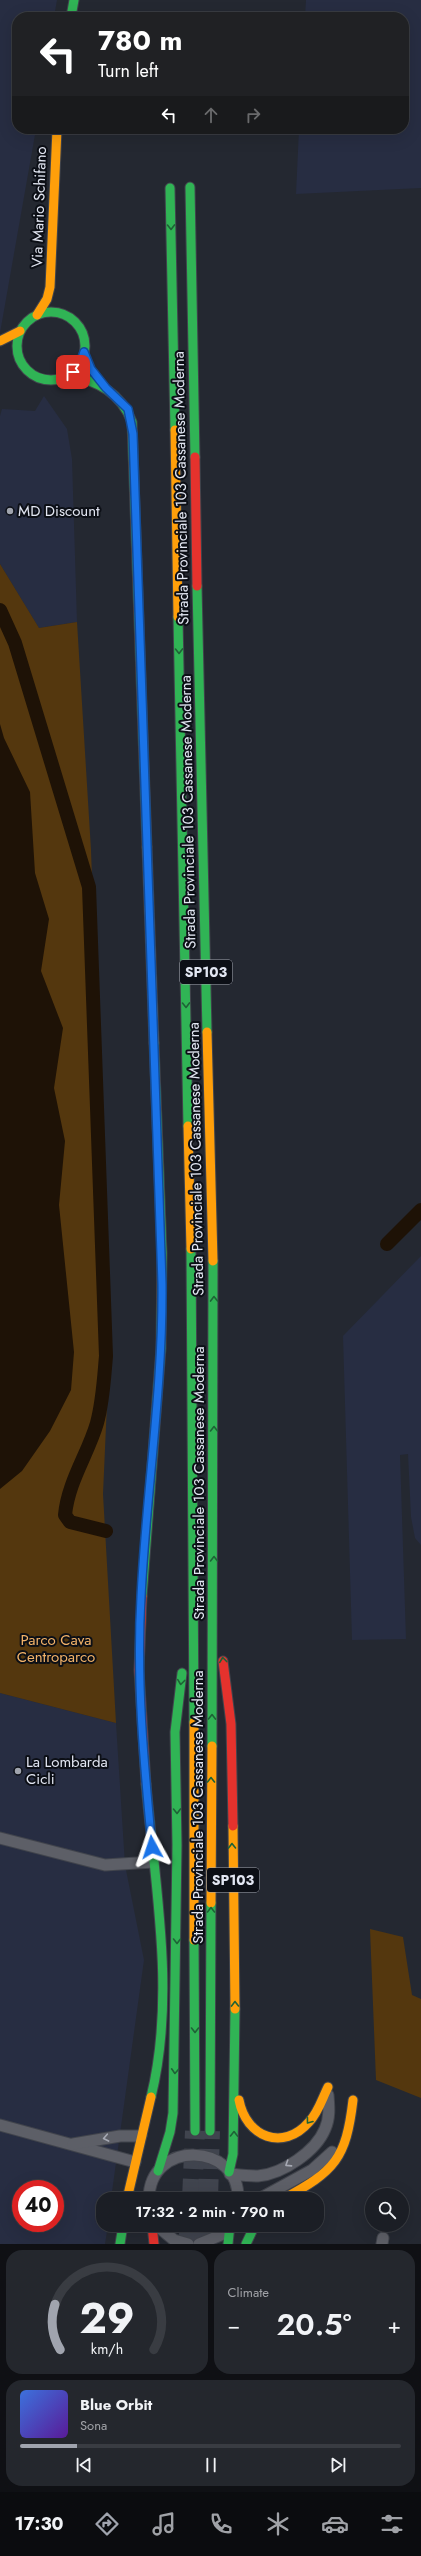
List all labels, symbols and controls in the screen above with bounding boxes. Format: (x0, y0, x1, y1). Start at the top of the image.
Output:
text: 780 m (98, 20, 182, 61)
icon: left (32, 28, 84, 80)
text: Turn left (98, 58, 158, 84)
icon: left (158, 104, 180, 126)
icon: ahead (200, 104, 222, 126)
icon: right (242, 104, 264, 126)
street label: Via Mario Schifano (26, 146, 52, 268)
one-way arrow (166, 224, 175, 230)
street label: Strada Provinciale 103 Cassanese Moderna (168, 351, 194, 625)
pin (56, 355, 90, 389)
icon: arrive (62, 361, 84, 383)
place label: MD Discount (18, 500, 100, 522)
marker: MD Discount (5, 506, 15, 516)
one-way arrow (175, 648, 183, 654)
street label: Strada Provinciale 103 Cassanese Moderna (175, 675, 201, 949)
road number: SP103 (180, 960, 232, 984)
one-way arrow (182, 1002, 190, 1008)
street label: Strada Provinciale 103 Cassanese Moderna (183, 1022, 209, 1296)
one-way arrow (210, 1296, 218, 1302)
street label: Strada Provinciale 103 Cassanese Moderna (188, 1346, 210, 1620)
one-way arrow (210, 1426, 218, 1432)
one-way arrow (209, 1556, 218, 1562)
park label: Parco Cava Centroparco (17, 1629, 95, 1668)
one-way arrow (219, 1657, 228, 1663)
street label: Strada Provinciale 103 Cassanese Moderna (187, 1670, 209, 1944)
one-way arrow (177, 1679, 186, 1685)
one-way arrow (208, 1714, 216, 1720)
place label: La Lombarda Cicli (26, 1751, 108, 1790)
marker: La Lombarda Cicli (13, 1766, 23, 1776)
one-way arrow (207, 1777, 215, 1783)
one-way arrow (172, 1808, 181, 1814)
position arrow (131, 1826, 173, 1868)
one-way arrow (228, 1843, 237, 1849)
road number: SP103 (207, 1868, 259, 1892)
one-way arrow (207, 1907, 215, 1913)
one-way arrow (172, 1938, 181, 1944)
one-way arrow (231, 2001, 239, 2007)
one-way arrow (191, 2027, 199, 2033)
one-way arrow (171, 2068, 179, 2074)
one-way arrow (307, 2116, 314, 2123)
one-way arrow (230, 2131, 238, 2137)
one-way arrow (103, 2133, 109, 2142)
one-way arrow (285, 2160, 292, 2167)
speed limit sign: 40 (12, 2180, 64, 2232)
map controls (365, 2188, 409, 2232)
button: search (365, 2188, 409, 2232)
text: 17:32 · 2 min · 790 m (135, 2201, 285, 2223)
text: Climate (228, 2283, 269, 2302)
text: 29 (79, 2288, 134, 2349)
text: 20.5° (277, 2303, 351, 2346)
text: − (228, 2309, 240, 2341)
text: + (387, 2309, 401, 2341)
text: km/h (91, 2339, 123, 2359)
text: Blue Orbit (80, 2394, 152, 2416)
text: Sona (80, 2416, 107, 2435)
icon: previous (73, 2454, 95, 2476)
icon: pause (200, 2454, 222, 2476)
icon: next (327, 2454, 349, 2476)
icon: directions (93, 2510, 121, 2538)
icon: music (150, 2510, 178, 2538)
icon: phone (207, 2510, 235, 2538)
icon: climate (264, 2510, 292, 2538)
icon: car (321, 2510, 349, 2538)
icon: filters (378, 2510, 406, 2538)
text: 17:30 (15, 2511, 63, 2537)

